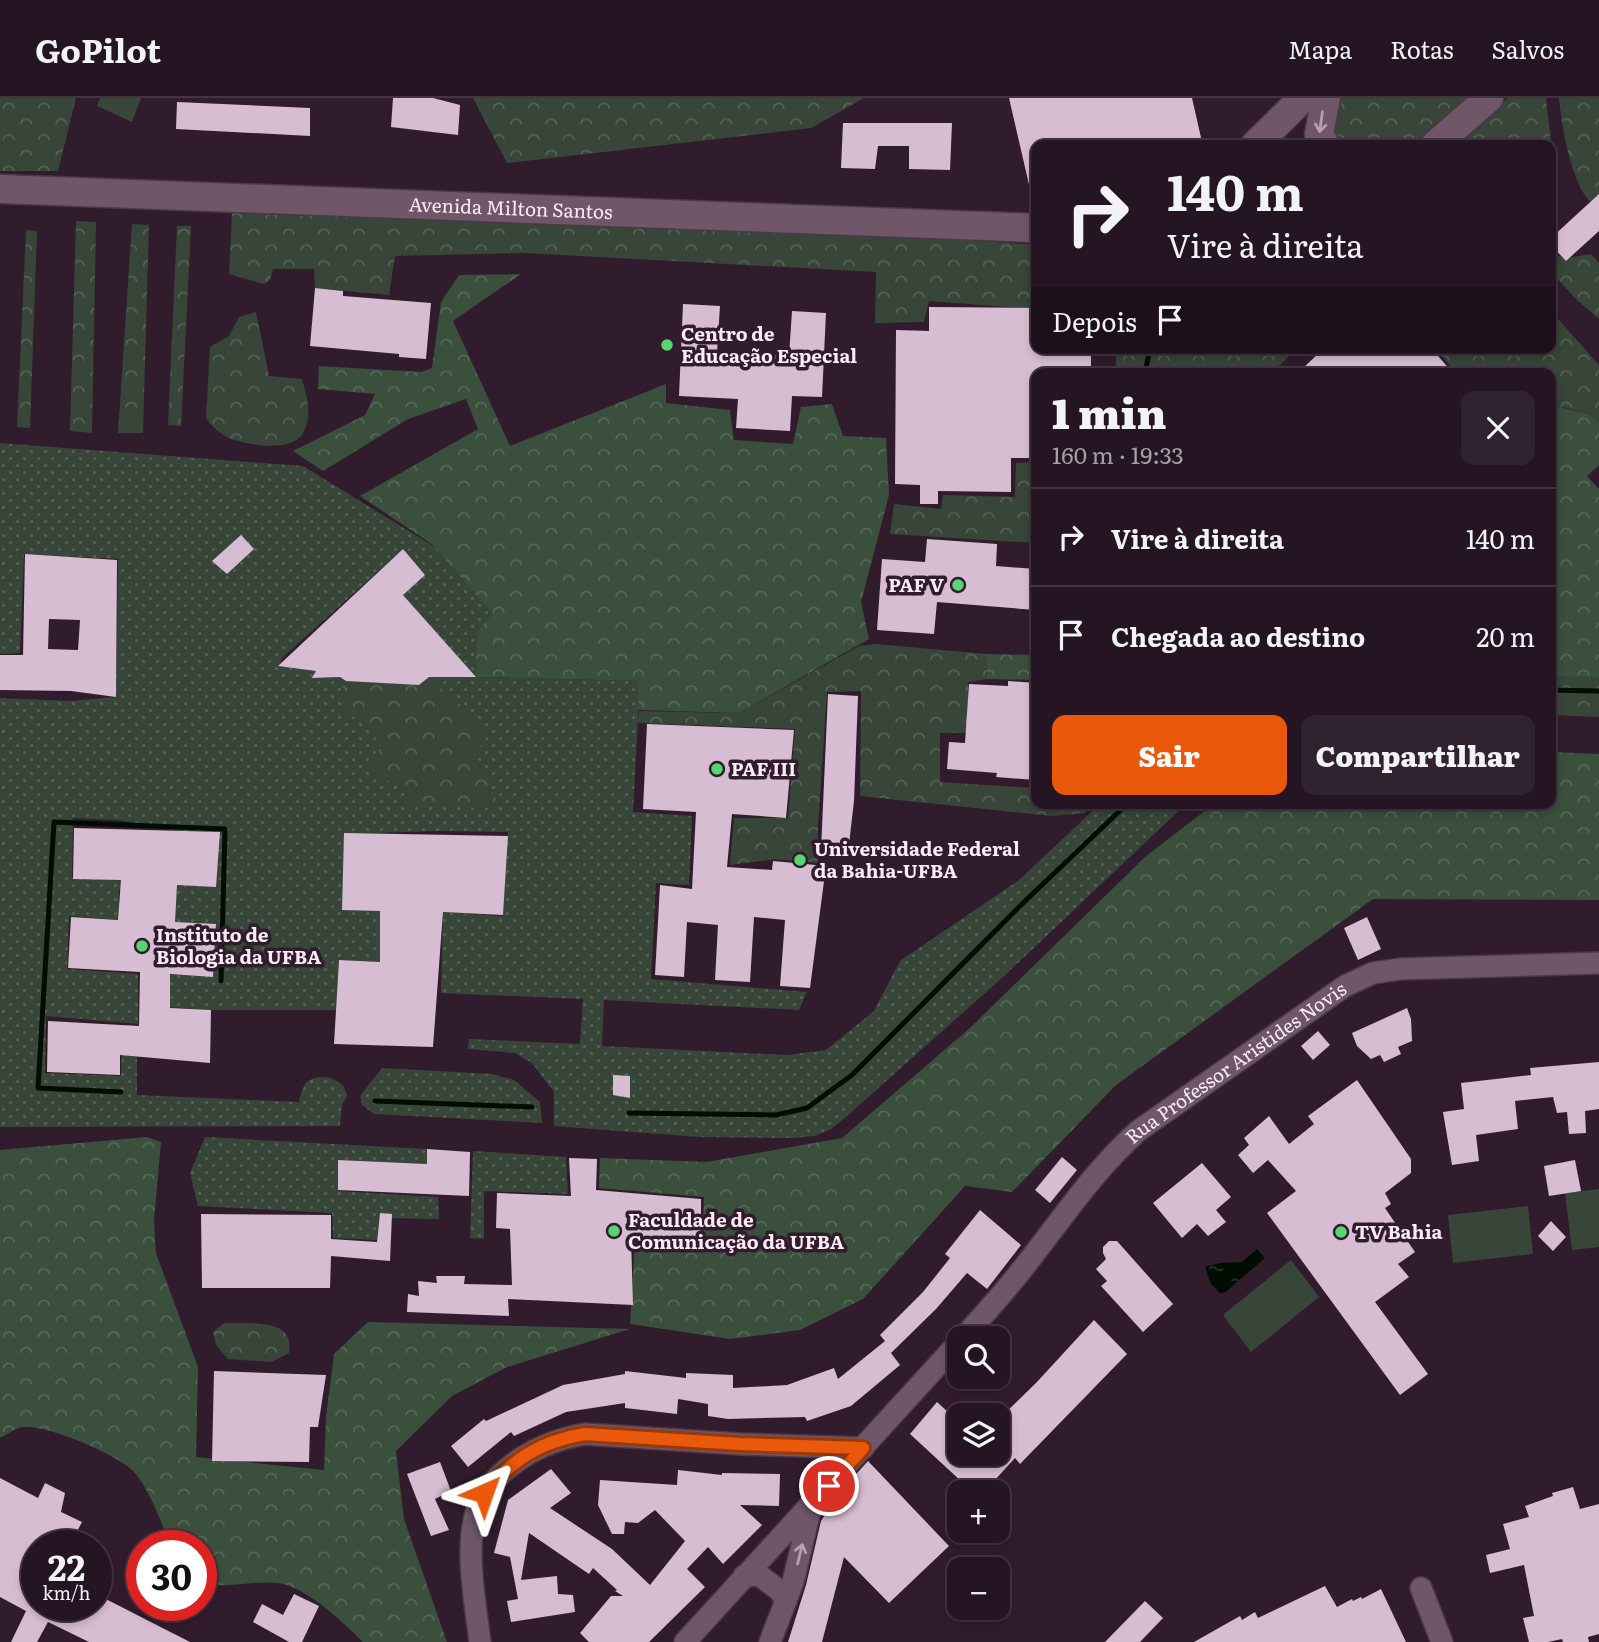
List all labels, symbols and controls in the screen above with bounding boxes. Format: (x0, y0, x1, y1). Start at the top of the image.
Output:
text: GoPilot (35, 24, 161, 73)
text: Mapa (1288, 31, 1352, 66)
text: Rotas (1390, 31, 1454, 66)
text: Salvos (1492, 31, 1564, 66)
one-way arrow (1314, 110, 1327, 133)
text: 140 m (1167, 153, 1304, 226)
icon: right (1052, 168, 1143, 259)
street label: Avenida Milton Santos (408, 189, 614, 225)
text: Vire à direita (1167, 220, 1364, 268)
text: Depois (1052, 301, 1137, 340)
icon: arrive (1151, 301, 1189, 339)
place label: Centro de Educação Especial (681, 319, 857, 369)
marker: Centro de Educação Especial (659, 337, 675, 353)
text: 1 min (1052, 380, 1167, 442)
button: close (1461, 391, 1535, 465)
text: 160 m · 19:33 (1052, 437, 1184, 471)
icon: right (1052, 518, 1090, 556)
text: Vire à direita (1111, 518, 1284, 557)
text: 140 m (1466, 518, 1535, 557)
place label: PAF V (888, 570, 945, 598)
marker: PAF V (950, 577, 966, 593)
icon: arrive (1052, 616, 1090, 654)
text: Chegada ao destino (1111, 616, 1365, 655)
text: 20 m (1476, 616, 1535, 655)
button: Sair (1052, 715, 1287, 795)
button: Compartilhar (1301, 715, 1535, 795)
place label: PAF III (731, 754, 796, 782)
marker: PAF III (709, 761, 725, 777)
place label: Universidade Federal da Bahia-UFBA (814, 834, 1020, 884)
marker: Universidade Federal da Bahia-UFBA (792, 852, 808, 868)
place label: Instituto de Biologia da UFBA (156, 920, 322, 970)
marker: Instituto de Biologia da UFBA (134, 938, 150, 954)
street label: Rua Professor Aristides Novis (1118, 974, 1352, 1149)
place label: Faculdade de Comunicação da UFBA (628, 1205, 845, 1255)
place label: TV Bahia (1355, 1217, 1443, 1245)
marker: Faculdade de Comunicação da UFBA (606, 1223, 622, 1239)
marker: TV Bahia (1333, 1224, 1349, 1240)
map controls (947, 1326, 1010, 1620)
button: search (947, 1326, 1010, 1389)
button: layers (947, 1403, 1010, 1466)
position arrow (447, 1456, 521, 1530)
pin (799, 1456, 859, 1516)
icon: arrive (810, 1467, 848, 1505)
button: + (947, 1480, 1010, 1543)
speed limit sign: 30 (126, 1530, 217, 1621)
text: 22 (48, 1540, 85, 1592)
one-way arrow (794, 1544, 807, 1566)
button: − (947, 1557, 1010, 1620)
text: km/h (43, 1579, 90, 1606)

